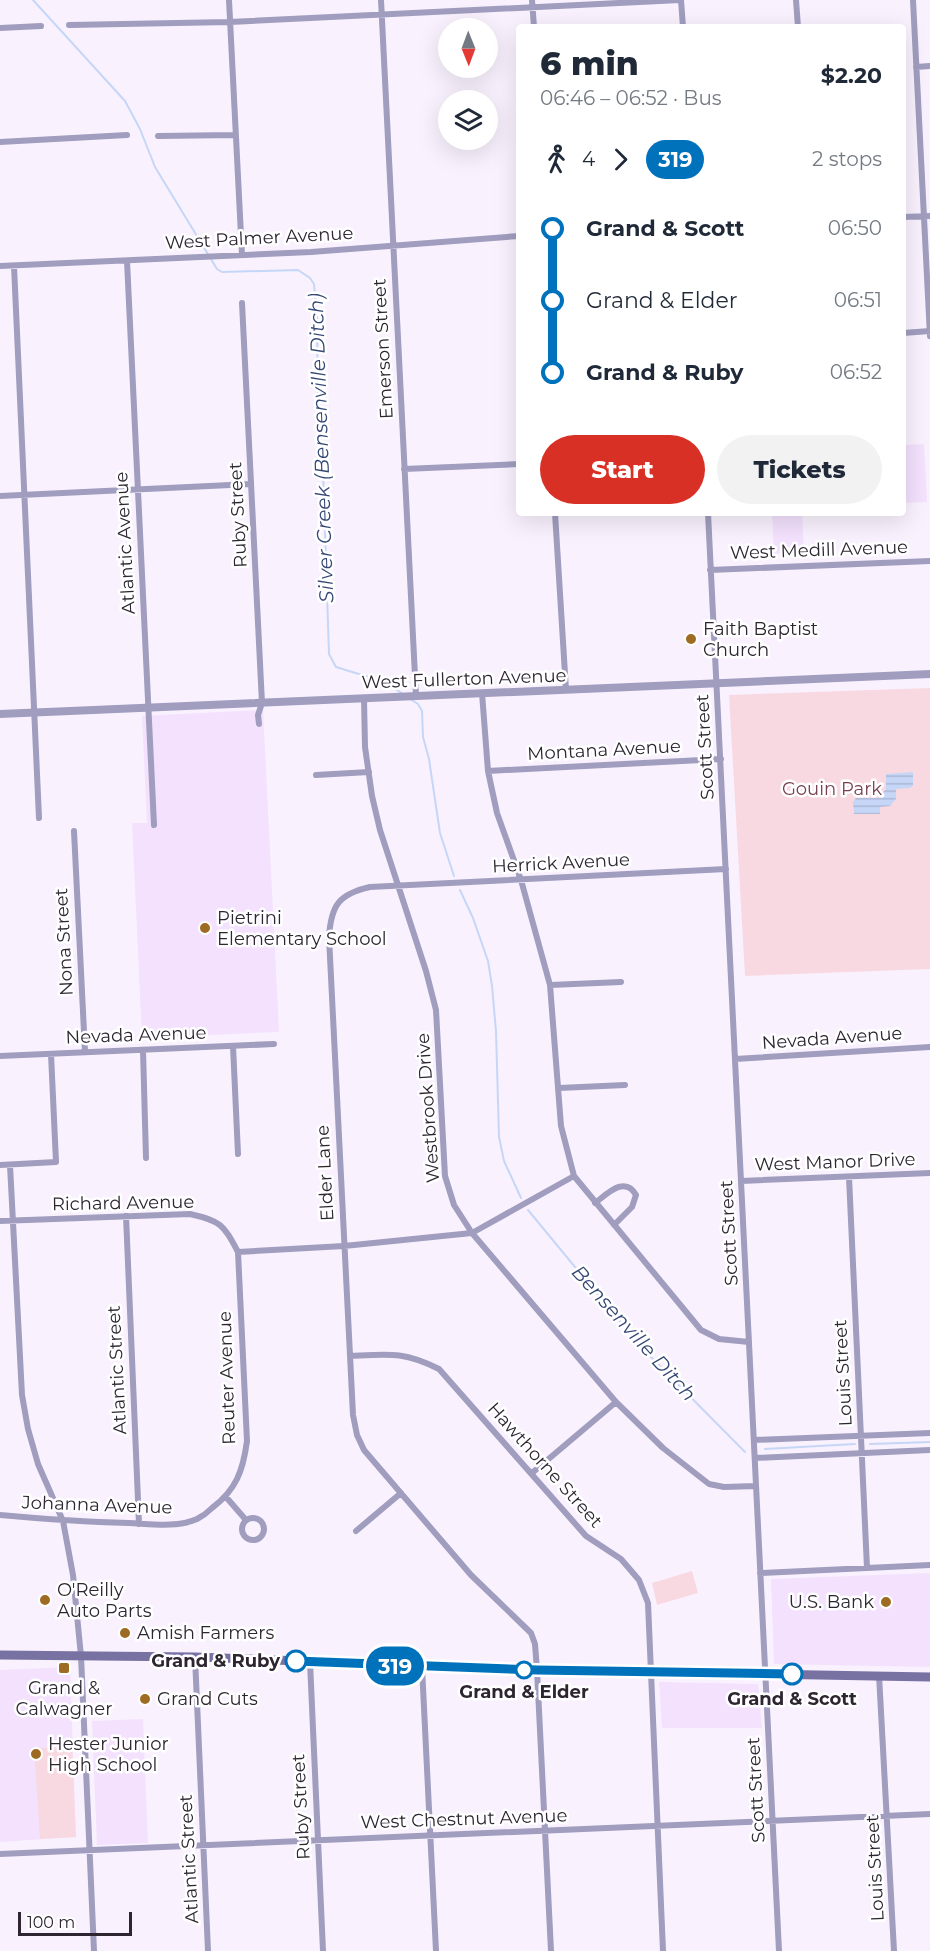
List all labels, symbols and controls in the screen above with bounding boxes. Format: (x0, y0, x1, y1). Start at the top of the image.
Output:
north arrow (438, 18, 498, 78)
map controls (438, 18, 498, 150)
text: 6 min (540, 43, 639, 83)
text: $2.20 (821, 62, 882, 89)
text: 06:46 – 06:52 · Bus (540, 86, 722, 110)
button: layers (438, 90, 498, 150)
icon: walk (540, 143, 573, 176)
icon: forward (604, 143, 637, 176)
text: 4 (582, 147, 595, 171)
text: 319 (658, 147, 692, 172)
text: 2 stops (812, 147, 882, 171)
text: Grand & Scott (586, 215, 744, 242)
text: 06:50 (828, 216, 882, 240)
street label: West Palmer Avenue (164, 222, 354, 254)
street label: Emerson Street (368, 278, 398, 420)
text: Grand & Elder (586, 287, 738, 314)
text: 06:51 (834, 288, 882, 312)
water label: Silver Creek (Bensenville Ditch) (304, 293, 338, 603)
text: Grand & Ruby (586, 359, 743, 386)
text: 06:52 (830, 360, 882, 384)
button: Start (540, 435, 705, 504)
button: Tickets (717, 435, 882, 504)
street label: Ruby Street (224, 462, 252, 568)
street label: Atlantic Avenue (110, 471, 140, 615)
street label: West Medill Avenue (730, 536, 909, 564)
place label: Faith Baptist Church (703, 618, 818, 661)
marker: Faith Baptist Church (684, 632, 698, 646)
street label: West Fullerton Avenue (361, 664, 567, 694)
street label: Scott Street (691, 694, 719, 800)
street label: Montana Avenue (527, 735, 681, 765)
park label: Gouin Park (782, 778, 882, 800)
street label: Herrick Avenue (492, 848, 631, 878)
street label: Nona Street (50, 888, 78, 996)
place label: Pietrini Elementary School (217, 907, 387, 950)
marker: Pietrini Elementary School (198, 921, 212, 935)
street label: Nevada Avenue (65, 1022, 207, 1048)
street label: Nevada Avenue (761, 1022, 903, 1054)
street label: Westbrook Drive (412, 1032, 444, 1184)
street label: Elder Lane (311, 1124, 339, 1222)
street label: West Manor Drive (754, 1148, 916, 1176)
street label: Scott Street (715, 1180, 743, 1286)
street label: Richard Avenue (52, 1191, 195, 1215)
water label: Bensenville Ditch (567, 1260, 701, 1406)
street label: Atlantic Street (103, 1305, 131, 1435)
street label: Reuter Avenue (214, 1311, 240, 1445)
street label: Louis Street (829, 1319, 857, 1427)
street label: Hawthorne Street (483, 1398, 607, 1532)
street label: Johanna Avenue (20, 1491, 173, 1519)
place label: O'Reilly Auto Parts (57, 1579, 152, 1622)
place label: U.S. Bank (789, 1591, 874, 1613)
marker: O'Reilly Auto Parts (38, 1593, 52, 1607)
marker: U.S. Bank (879, 1595, 893, 1609)
place label: Amish Farmers (137, 1622, 274, 1644)
marker: Amish Farmers (118, 1626, 132, 1640)
line badge: 319 (360, 1646, 430, 1686)
place label: Grand & Ruby (151, 1650, 280, 1672)
marker: Grand & Ruby (285, 1650, 307, 1672)
text: 319 (378, 1654, 412, 1679)
marker: Grand & Calwagner (57, 1661, 71, 1675)
marker: Grand & Elder (515, 1661, 533, 1679)
marker: Grand & Scott (781, 1663, 803, 1685)
place label: Grand & Calwagner (16, 1677, 112, 1720)
place label: Grand & Elder (459, 1681, 589, 1703)
place label: Grand Cuts (157, 1688, 258, 1710)
place label: Grand & Scott (727, 1688, 857, 1710)
marker: Grand Cuts (138, 1692, 152, 1706)
place label: Hester Junior High School (48, 1733, 169, 1776)
street label: Scott Street (742, 1737, 770, 1843)
marker: Hester Junior High School (29, 1747, 43, 1761)
street label: Ruby Street (287, 1754, 315, 1860)
street label: Atlantic Street (175, 1794, 203, 1924)
street label: West Chestnut Avenue (360, 1804, 568, 1834)
street label: Louis Street (861, 1814, 889, 1922)
scale bar (18, 1909, 132, 1936)
text: 100 m (27, 1913, 75, 1932)

